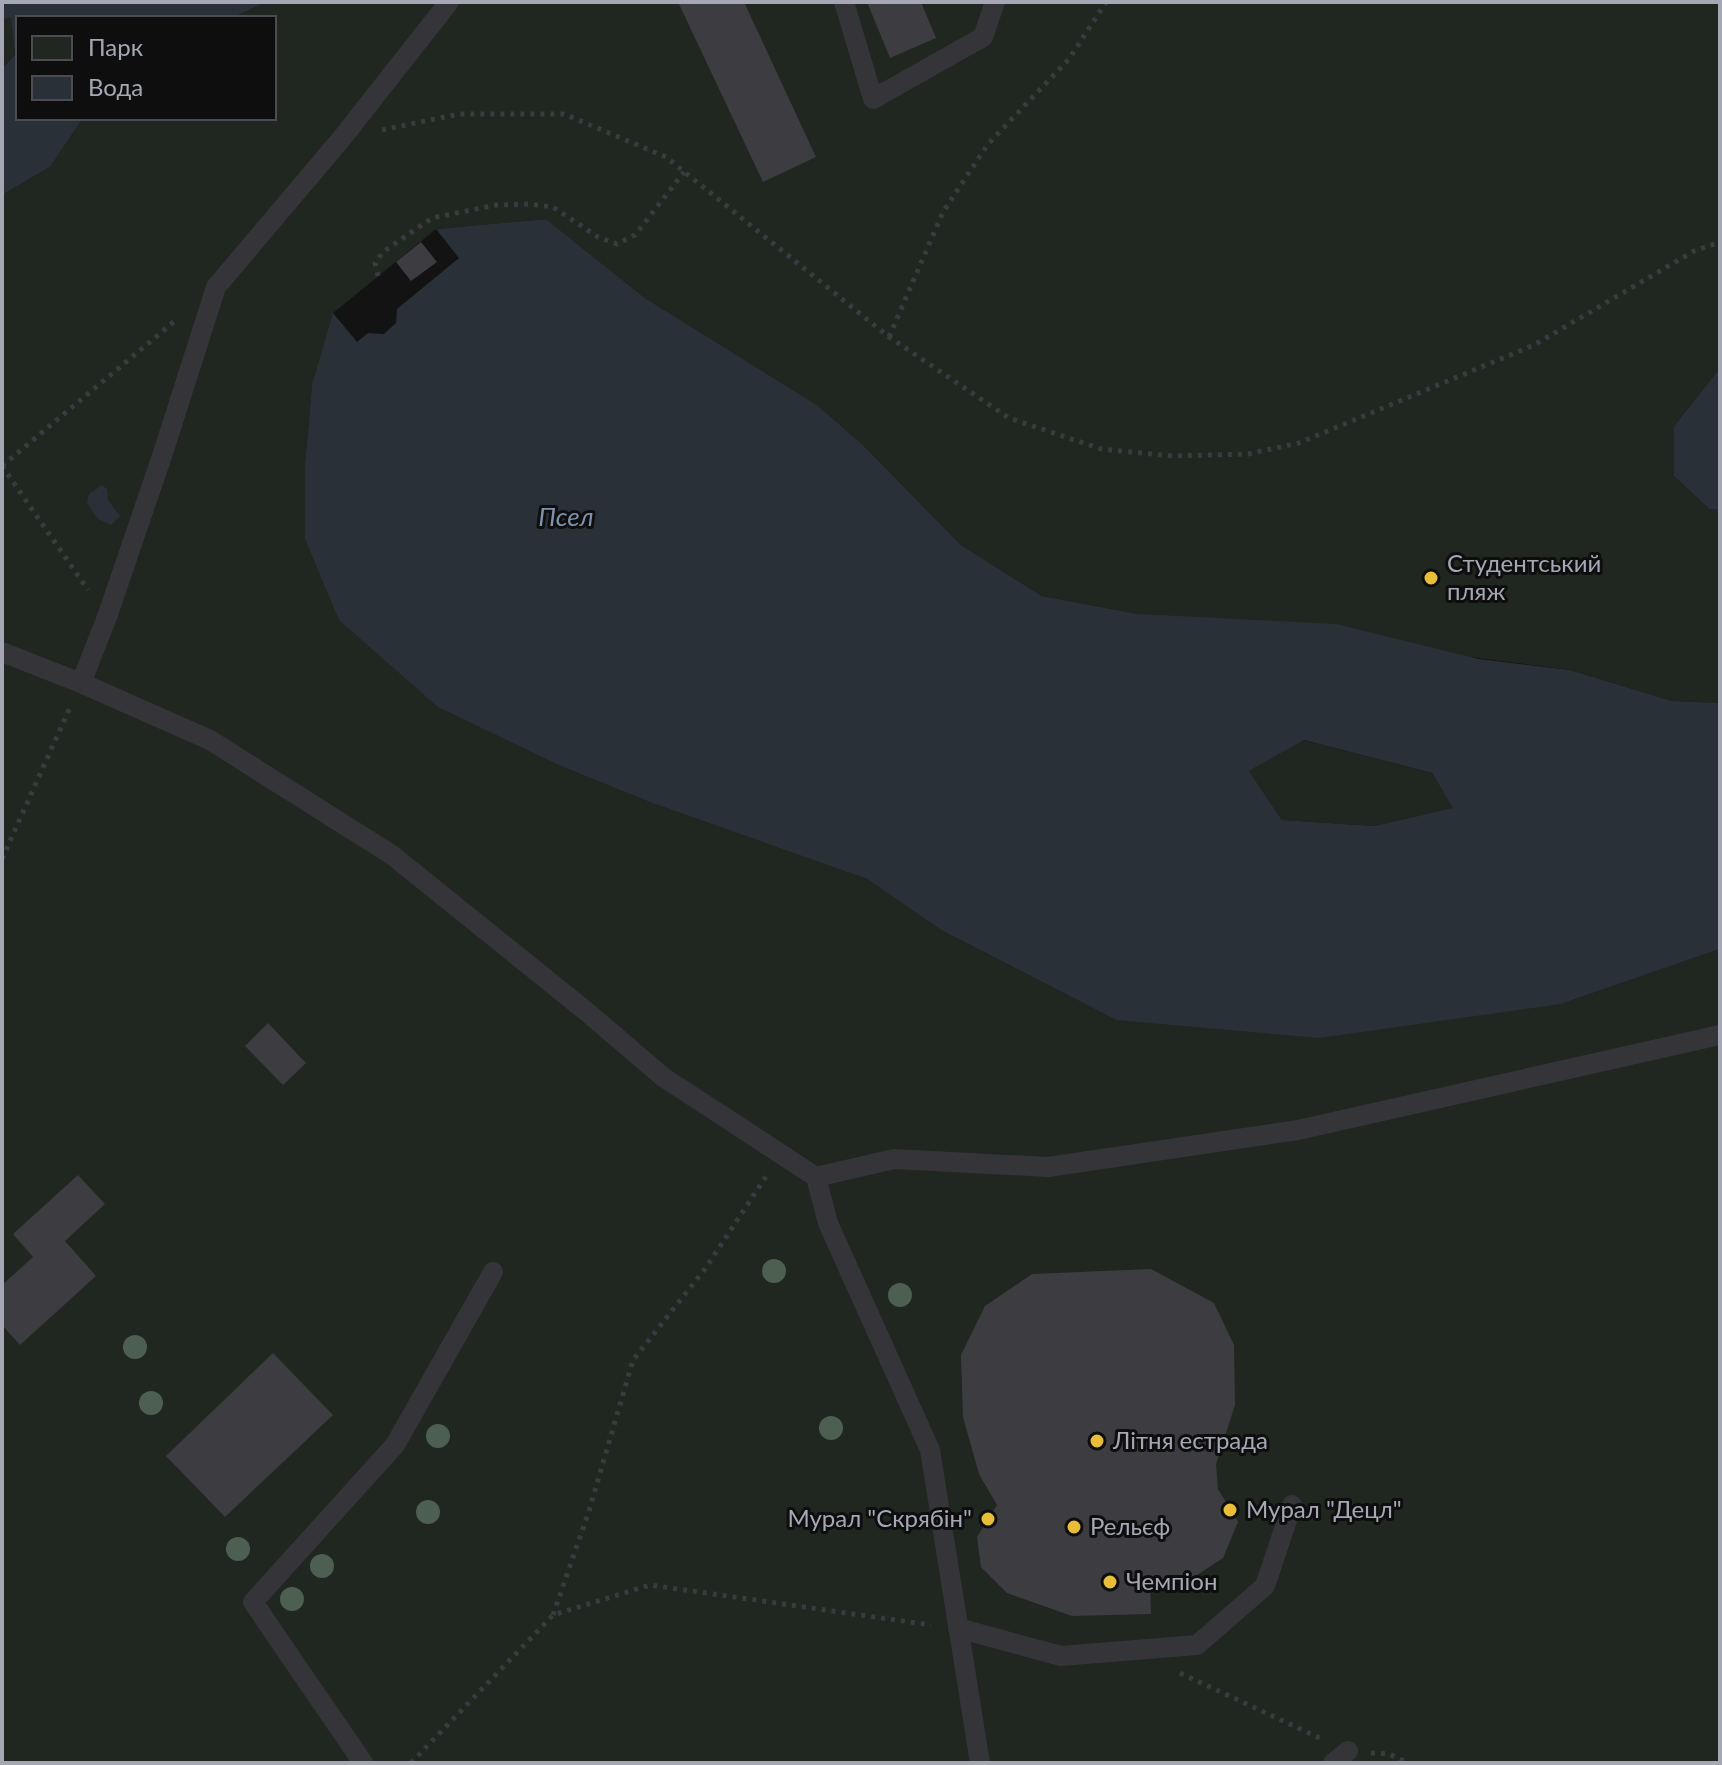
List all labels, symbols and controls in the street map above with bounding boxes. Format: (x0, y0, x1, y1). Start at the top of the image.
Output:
legend (16, 16, 276, 120)
text: Парк (88, 32, 144, 61)
text: Вода (88, 72, 143, 101)
water label: Псел (538, 500, 594, 532)
place label: Студентський пляж (1447, 548, 1601, 605)
marker: Студентський пляж (1422, 569, 1440, 587)
place label: Літня естрада (1112, 1425, 1268, 1454)
marker: Літня естрада (1088, 1432, 1106, 1450)
place label: Мурал "Децл" (1246, 1494, 1402, 1523)
marker: Мурал "Децл" (1221, 1501, 1239, 1519)
place label: Мурал "Скрябін" (787, 1503, 972, 1532)
marker: Мурал "Скрябін" (979, 1510, 997, 1528)
place label: Рельєф (1090, 1511, 1170, 1540)
marker: Рельєф (1065, 1518, 1083, 1536)
place label: Чемпіон (1126, 1566, 1218, 1595)
marker: Чемпіон (1101, 1573, 1119, 1591)

